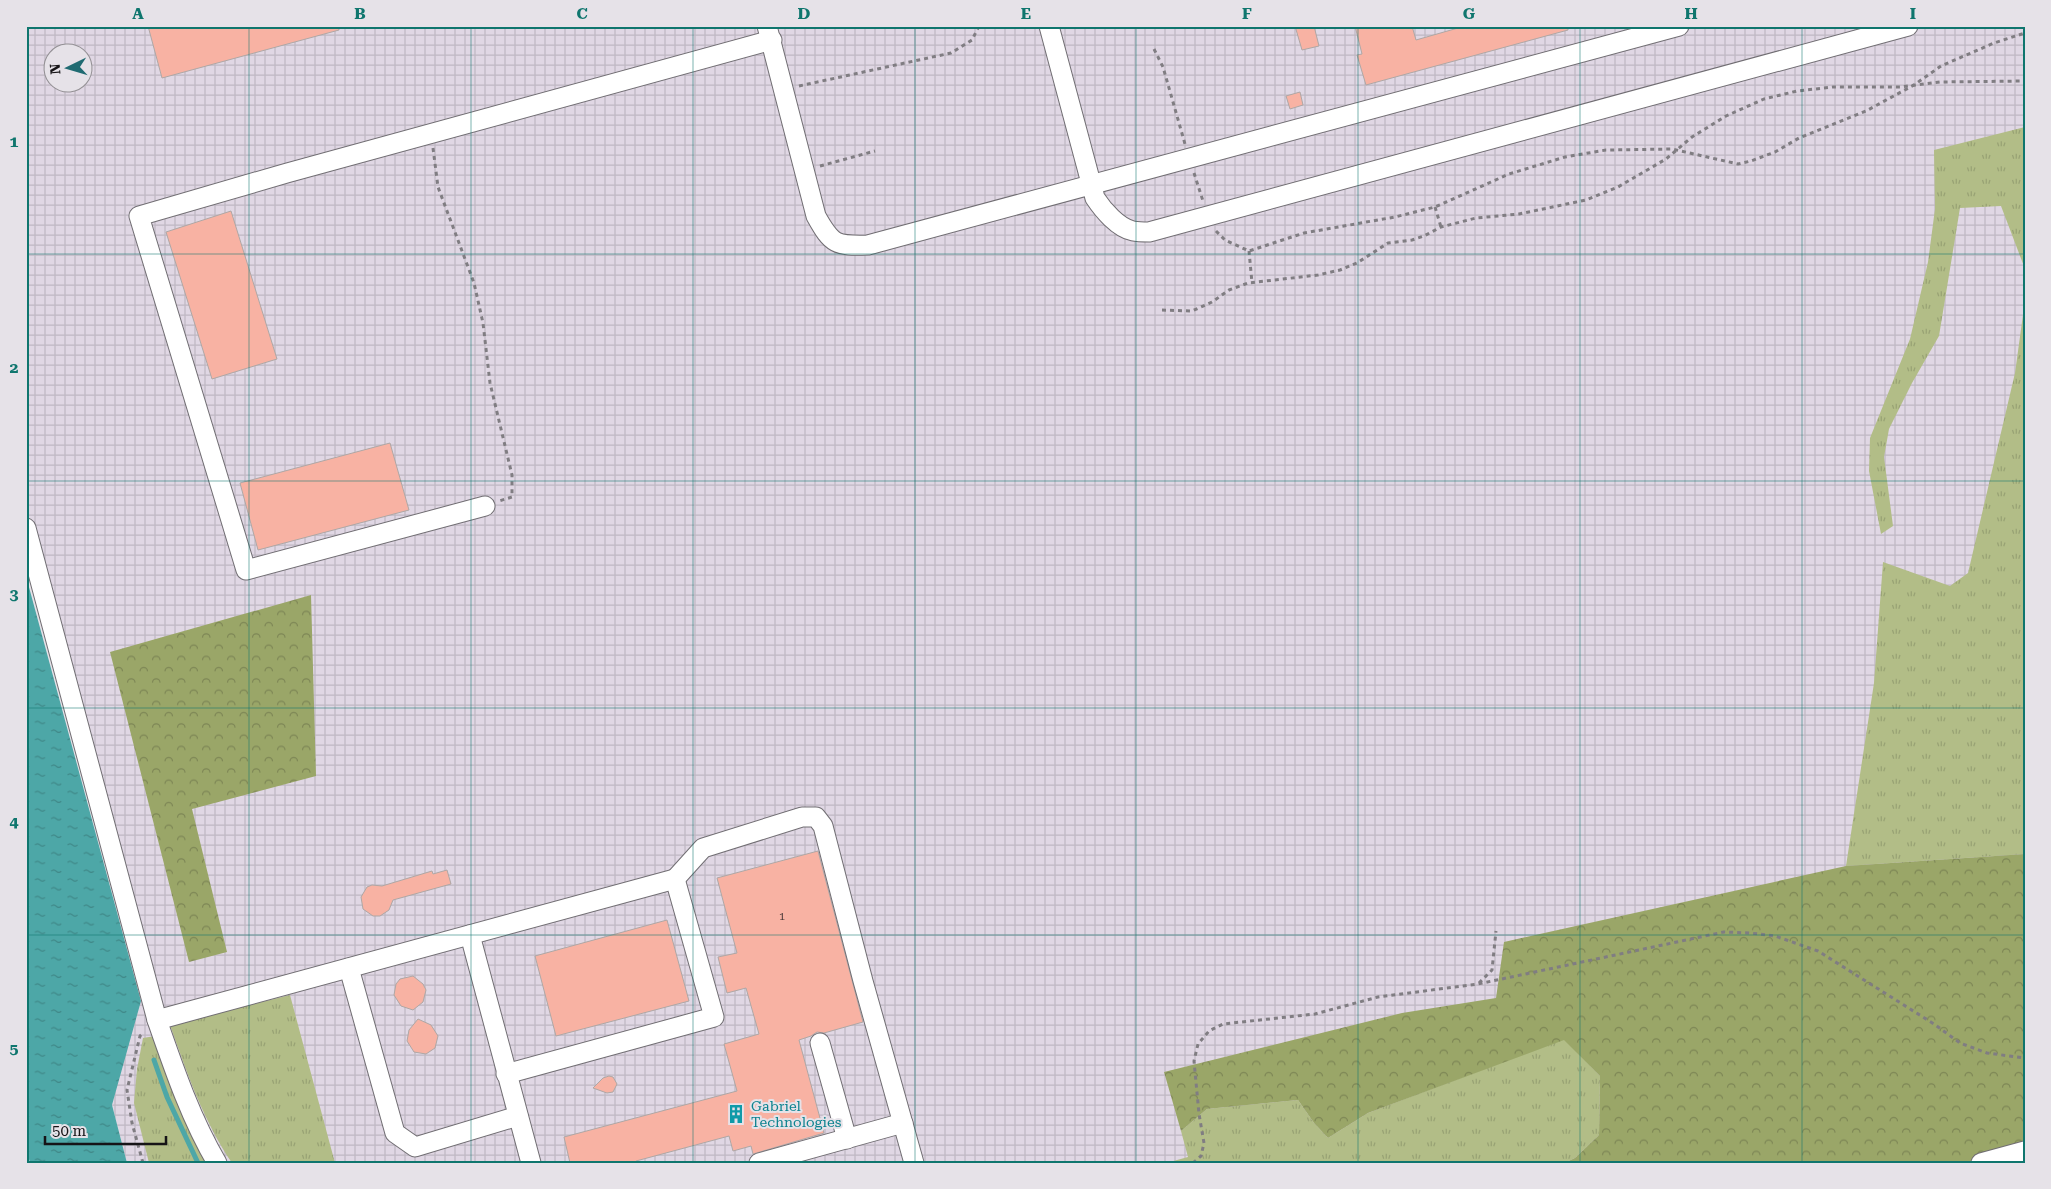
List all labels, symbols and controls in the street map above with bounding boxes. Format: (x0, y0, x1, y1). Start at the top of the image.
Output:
text: A (132, 4, 144, 23)
text: B (354, 4, 366, 23)
text: C (576, 4, 588, 23)
text: D (798, 4, 811, 23)
text: E (1021, 4, 1031, 23)
text: F (1242, 4, 1252, 23)
text: G (1463, 4, 1476, 23)
text: H (1684, 4, 1698, 23)
text: I (1910, 4, 1916, 23)
north arrow (42, 42, 92, 92)
text: N (47, 63, 63, 75)
text: 1 (10, 132, 19, 151)
text: 2 (10, 358, 19, 377)
text: 3 (10, 585, 19, 604)
text: 4 (10, 812, 19, 831)
house number: 1 (779, 910, 785, 923)
text: 5 (10, 1039, 19, 1058)
place label: Gabriel Technologies (751, 1098, 842, 1130)
building icon: Gabriel Technologies (725, 1103, 747, 1125)
scale bar (45, 1114, 166, 1146)
text: 50 m (52, 1122, 87, 1140)

